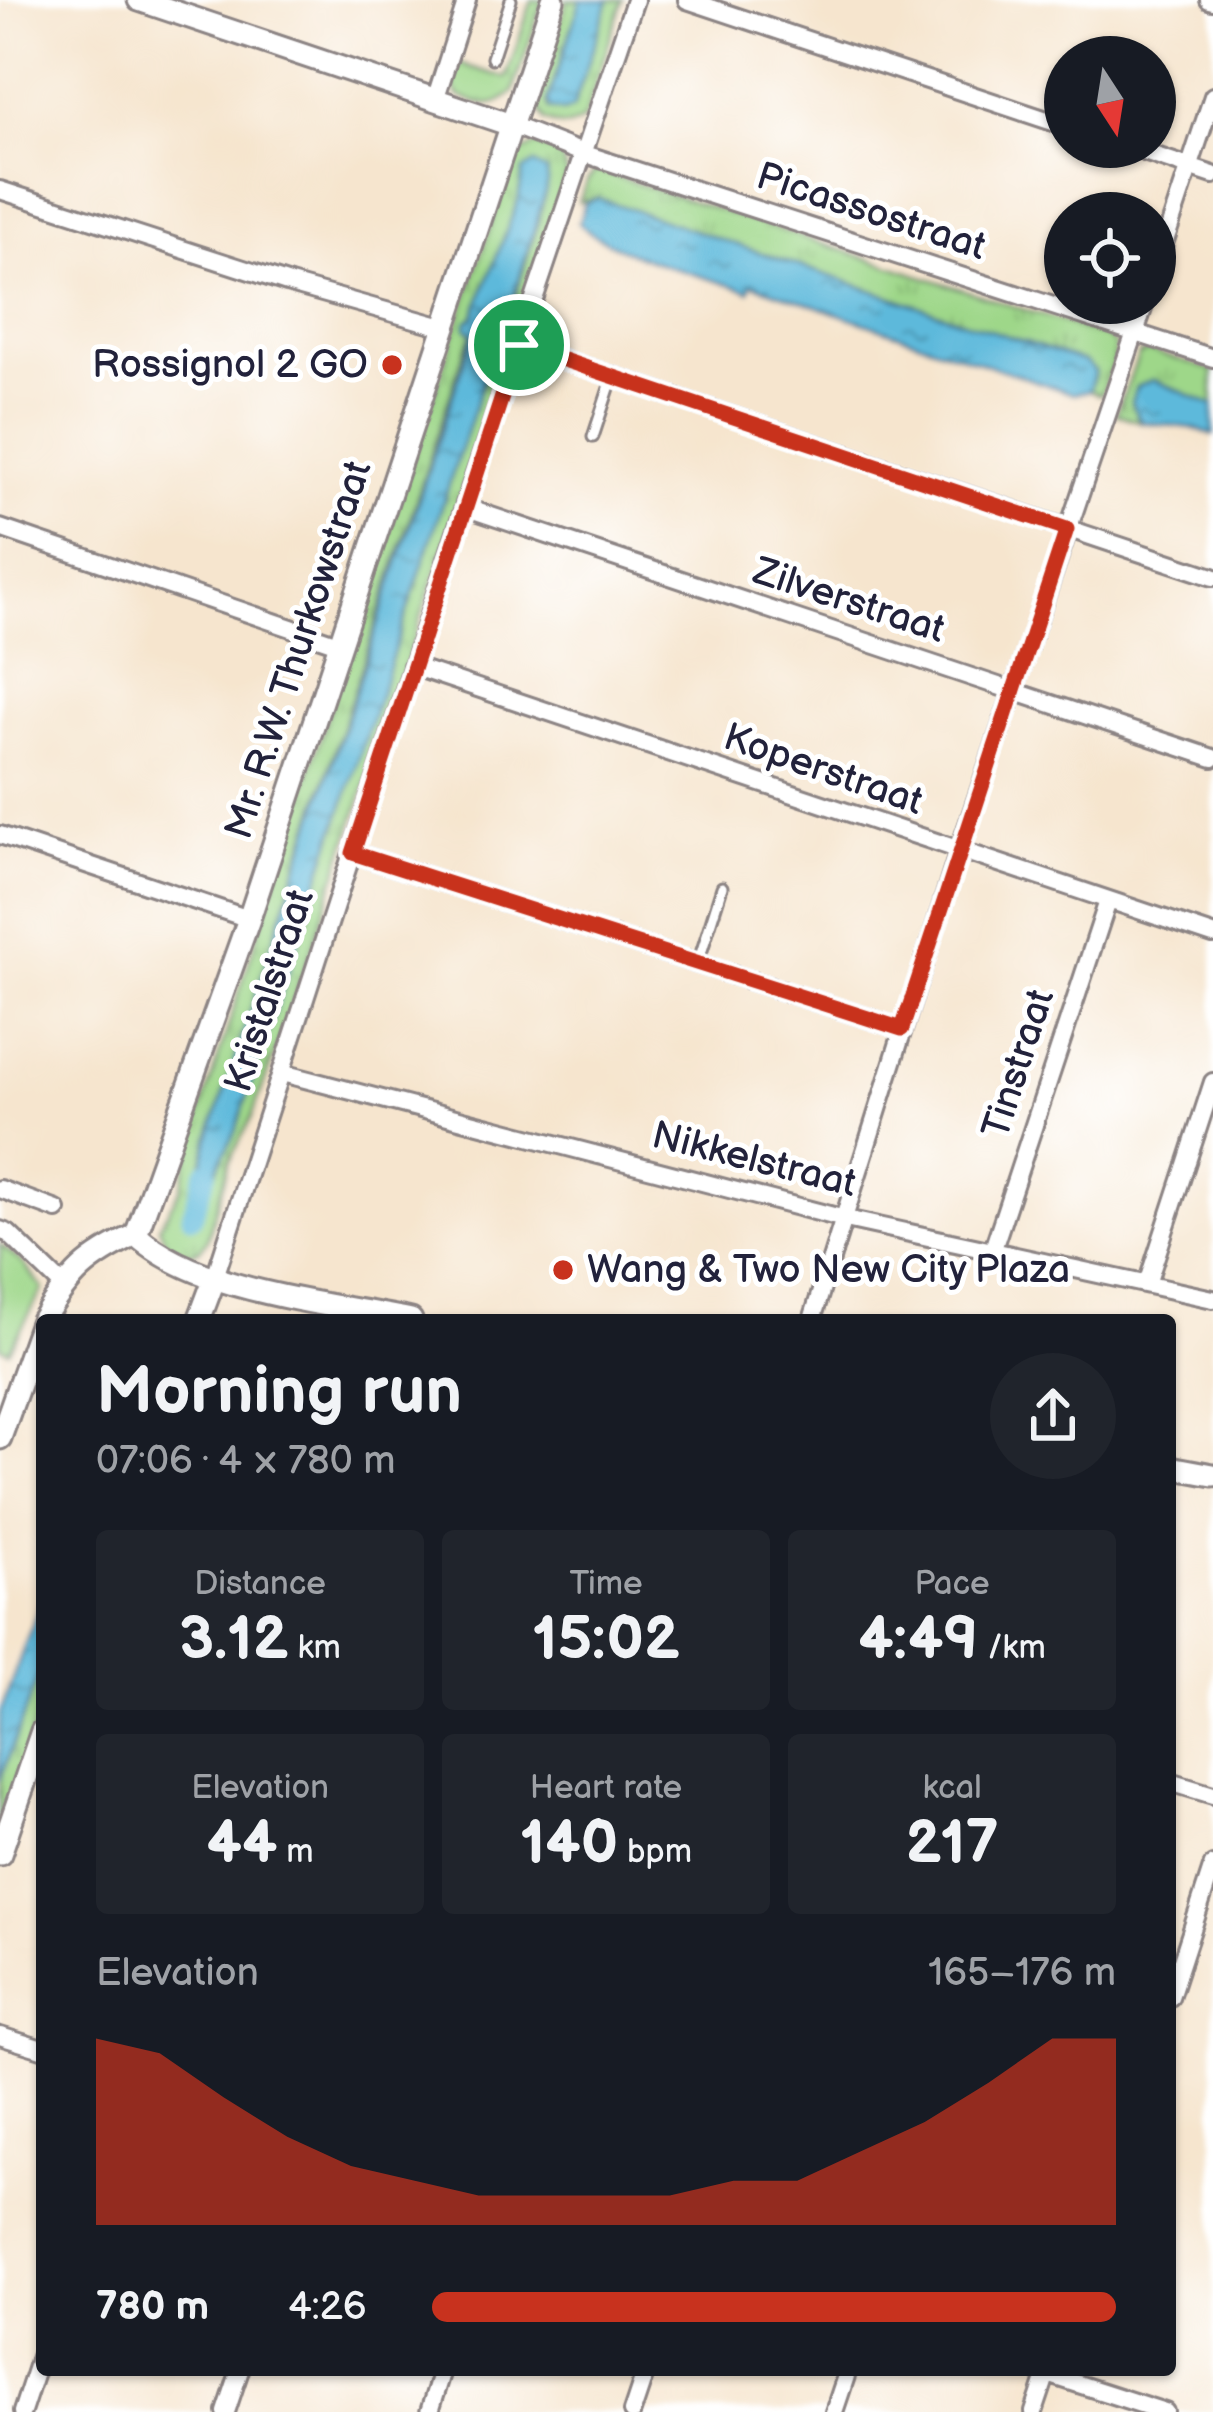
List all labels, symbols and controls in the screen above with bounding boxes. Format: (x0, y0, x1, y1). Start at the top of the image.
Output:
north arrow (1044, 36, 1176, 168)
map controls (1044, 36, 1176, 324)
street label: Picassostraat (751, 153, 991, 271)
button: locate (1044, 192, 1176, 324)
pin (468, 294, 570, 396)
icon: arrive (486, 312, 552, 378)
place label: Rossignol 2 GO (92, 342, 368, 389)
marker: Rossignol 2 GO (379, 352, 405, 378)
street label: Mr. R.W. Thurkowstraat (216, 455, 382, 845)
street label: Zilverstraat (747, 548, 950, 654)
street label: Koperstraat (717, 714, 929, 826)
street label: Kristalstraat (215, 884, 325, 1098)
street label: Tinstraat (973, 984, 1065, 1144)
street label: Nikkelstraat (647, 1112, 861, 1208)
place label: Wang & Two New City Plaza (587, 1247, 1070, 1294)
marker: Wang & Two New City Plaza (550, 1257, 576, 1283)
text: Morning run (96, 1353, 462, 1432)
button: share (990, 1353, 1116, 1479)
text: 07:06 · 4 × 780 m (96, 1438, 395, 1485)
text: Distance (194, 1564, 326, 1604)
text: Time (569, 1564, 643, 1604)
text: Pace (914, 1564, 990, 1604)
text: 3.12 (179, 1604, 289, 1676)
text: 15:02 (532, 1604, 680, 1676)
text: 4:49 (858, 1604, 978, 1676)
text: km (289, 1628, 341, 1668)
text: /km (978, 1628, 1046, 1668)
text: Elevation (191, 1768, 329, 1808)
text: Heart rate (530, 1768, 682, 1808)
text: kcal (922, 1768, 982, 1808)
text: 44 (207, 1808, 277, 1880)
text: 140 (520, 1808, 618, 1880)
text: 217 (905, 1808, 999, 1880)
text: m (277, 1832, 313, 1872)
text: bpm (618, 1832, 692, 1872)
text: Elevation (96, 1950, 259, 1997)
text: 165–176 m (928, 1950, 1116, 1997)
text: 780 m (96, 2284, 209, 2331)
text: 4:26 (288, 2284, 367, 2331)

